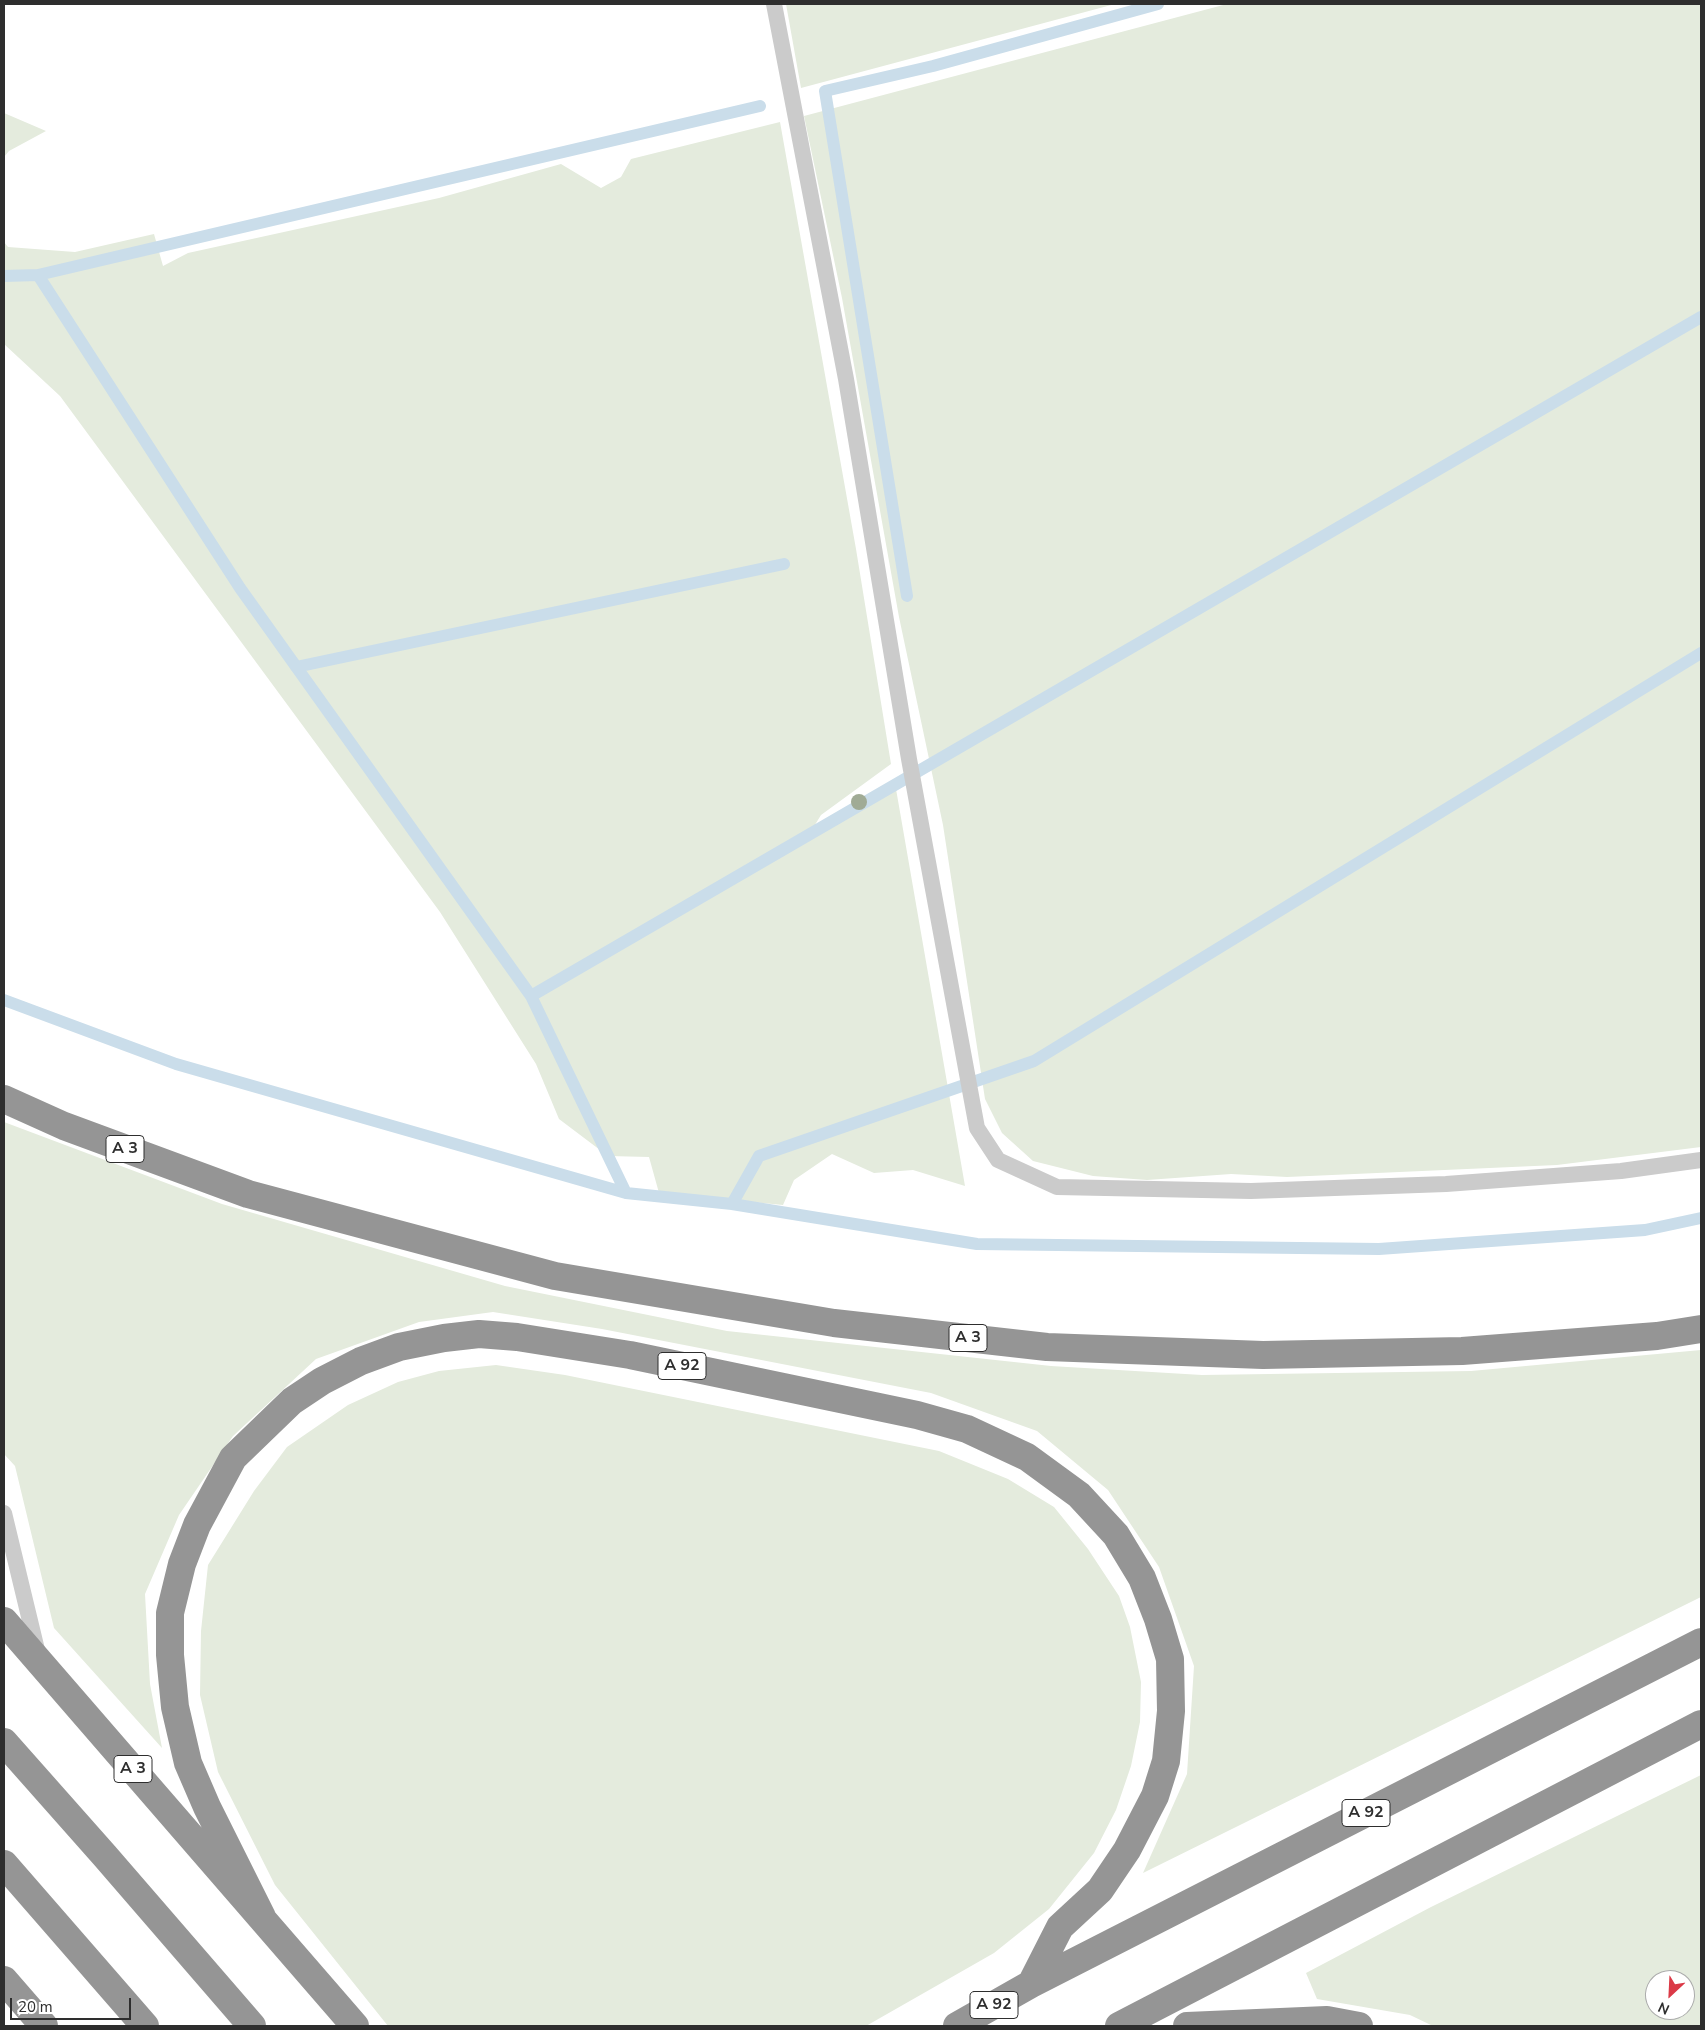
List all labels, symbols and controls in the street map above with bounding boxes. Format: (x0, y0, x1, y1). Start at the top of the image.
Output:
road number: A 3 (106, 1136, 144, 1162)
road number: A 3 (949, 1325, 987, 1352)
road number: A 92 (658, 1352, 706, 1380)
road number: A 3 (114, 1756, 152, 1782)
road number: A 92 (1342, 1800, 1390, 1826)
north arrow (1645, 1970, 1695, 2020)
scale bar (12, 1988, 134, 2020)
road number: A 92 (970, 1992, 1018, 2018)
text: 20 m (18, 1997, 53, 2017)
text: N (1655, 1997, 1673, 2019)

